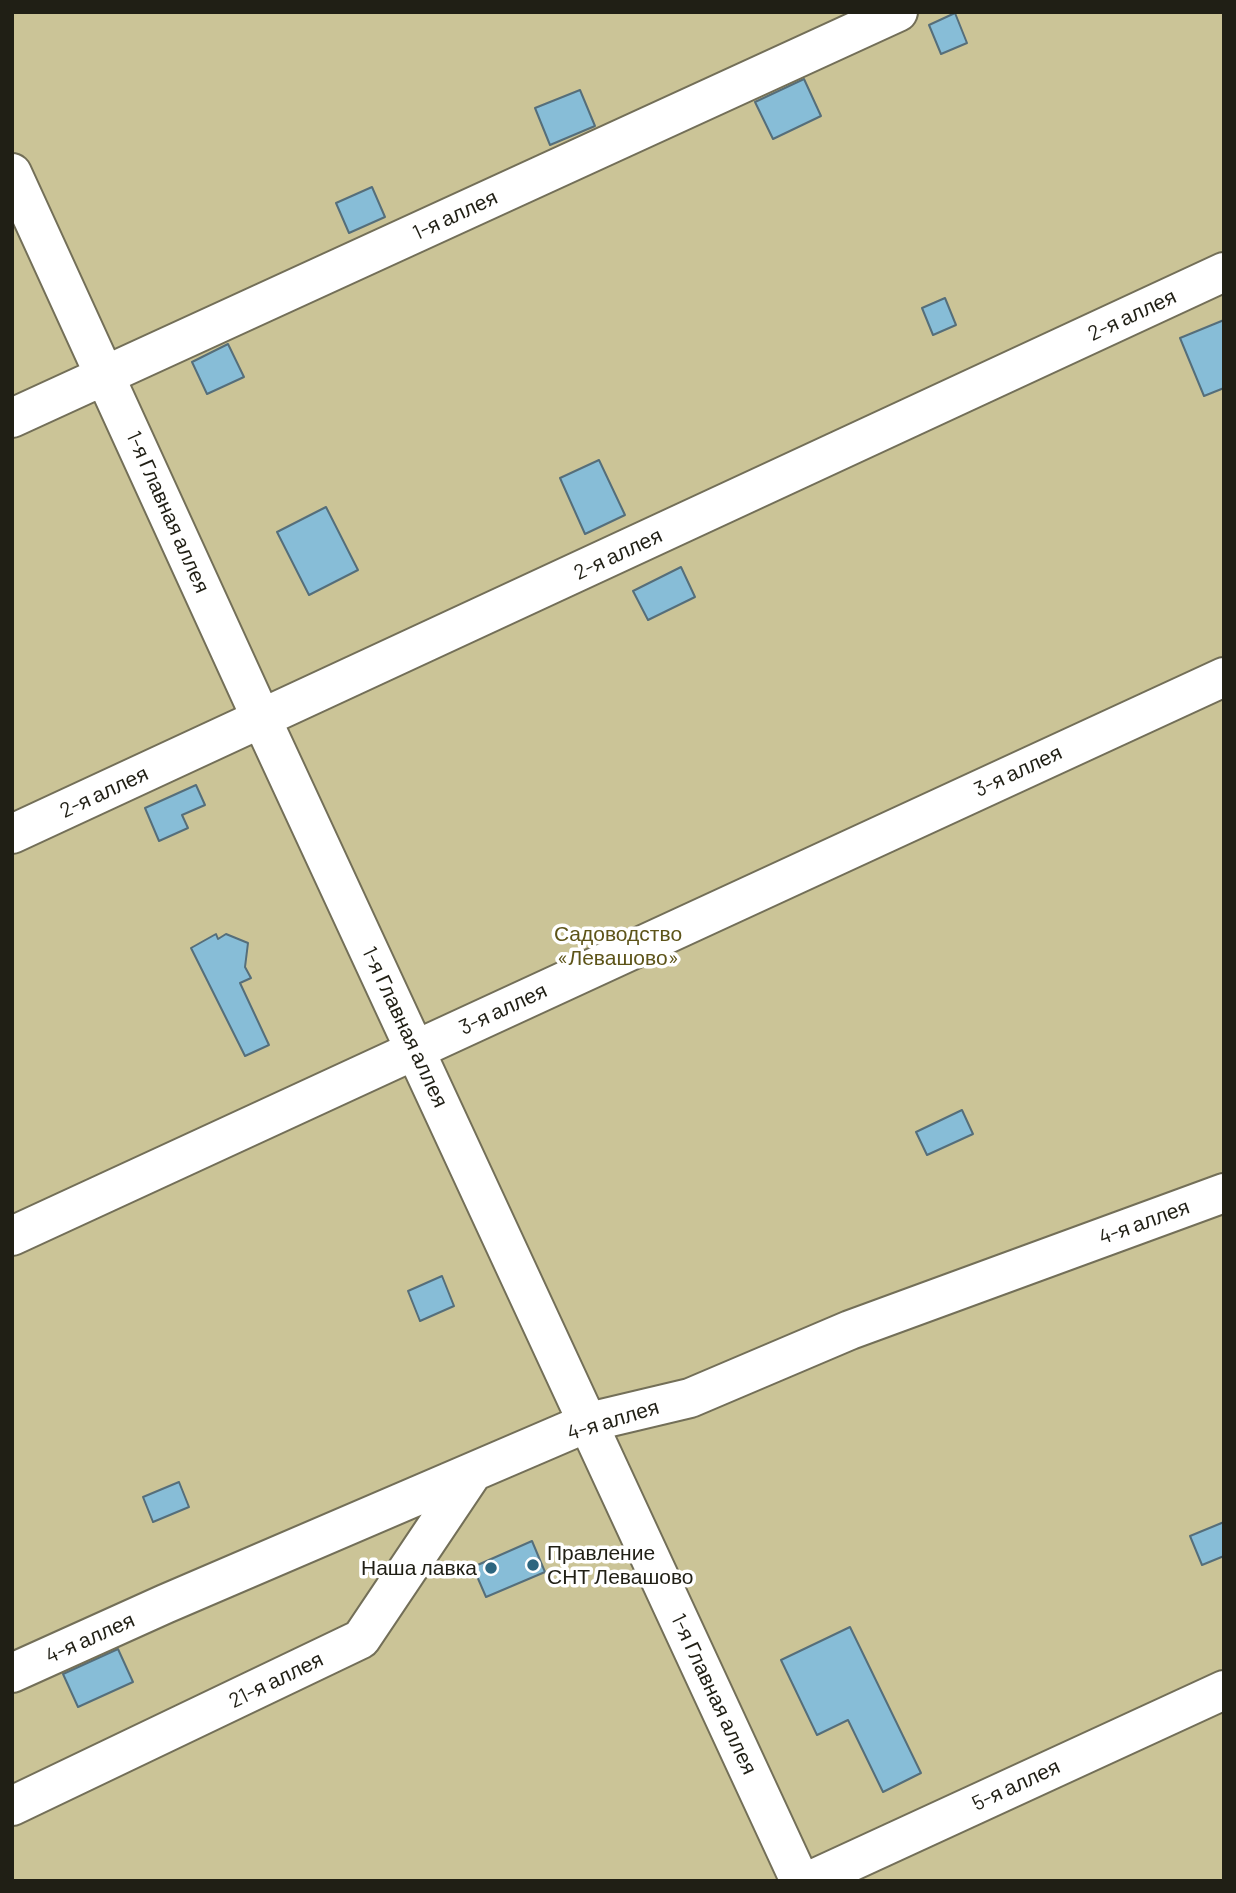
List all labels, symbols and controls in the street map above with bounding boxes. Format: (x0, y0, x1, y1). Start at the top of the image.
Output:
street label: 1-я аллея (409, 184, 501, 246)
street label: 2-я аллея (1084, 284, 1180, 346)
street label: 1-я Главная аллея (121, 427, 215, 597)
street label: 2-я аллея (570, 523, 666, 585)
street label: 3-я аллея (970, 740, 1066, 802)
street label: 2-я аллея (56, 761, 152, 823)
park label: Садоводство «Левашово» (554, 921, 682, 971)
street label: 1-я Главная аллея (357, 943, 453, 1111)
street label: 3-я аллея (455, 978, 551, 1040)
street label: 4-я аллея (1095, 1194, 1193, 1250)
street label: 4-я аллея (564, 1394, 662, 1446)
place label: Правление СНТ Левашово (547, 1540, 694, 1590)
place label: Наша лавка (361, 1555, 477, 1581)
marker: Правление СНТ Левашово (525, 1557, 541, 1573)
marker: Наша лавка (483, 1560, 499, 1576)
street label: 4-я аллея (42, 1607, 138, 1669)
street label: 1-я Главная аллея (666, 1610, 762, 1778)
street label: 21-я аллея (225, 1646, 327, 1714)
street label: 5-я аллея (968, 1754, 1064, 1816)

